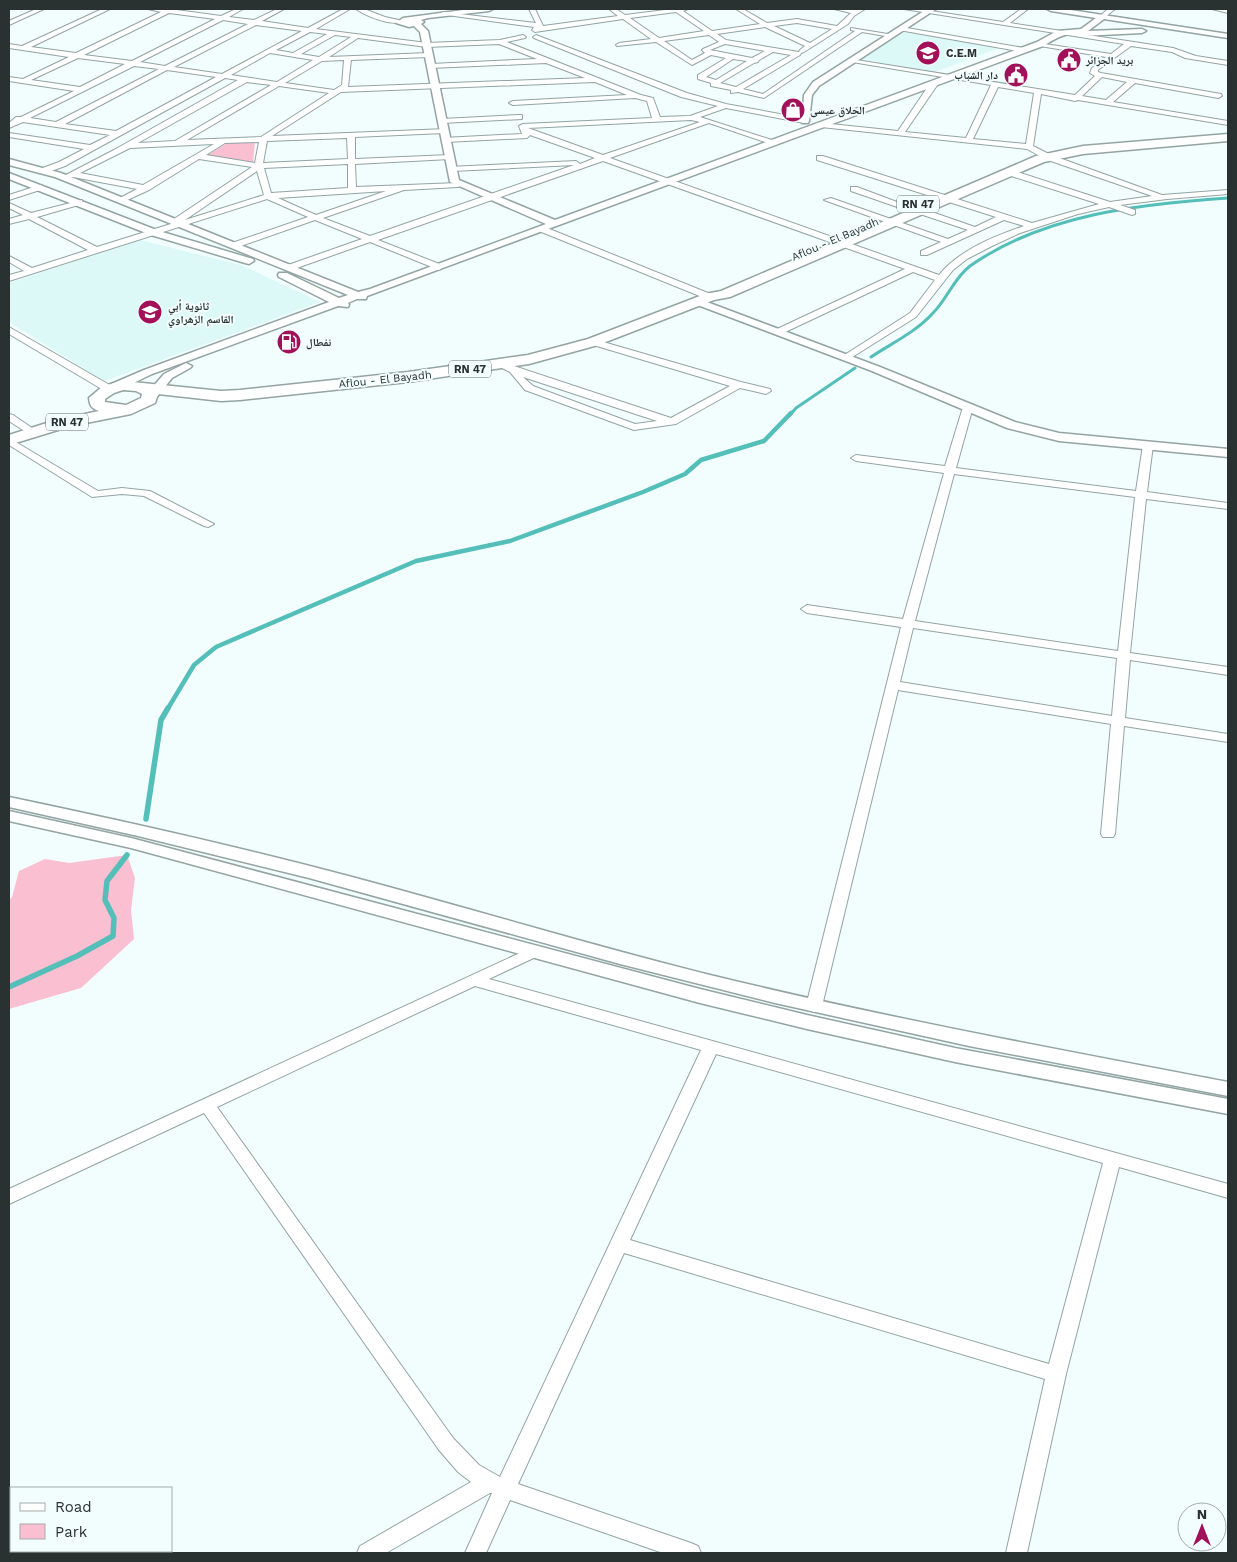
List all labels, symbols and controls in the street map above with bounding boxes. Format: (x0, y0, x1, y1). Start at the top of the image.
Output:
school or university icon: C.E.M (915, 40, 941, 66)
place label: C.E.M (946, 47, 977, 60)
public building icon: بريد الجزائر (1056, 47, 1082, 73)
place label: بريد الجزائر (1085, 54, 1133, 67)
public building icon: دار الشباب (1003, 62, 1029, 88)
place label: دار الشباب (954, 69, 998, 82)
shop icon: الحلاق عيسى (780, 97, 806, 123)
place label: الحلاق عيسى (810, 104, 865, 118)
road number: RN 47 (897, 195, 939, 212)
street label: Aflou - El Bayadh (790, 215, 881, 264)
school or university icon: ثانوية أبي القاسم الزهراوي (137, 299, 163, 325)
place label: ثانوية أبي القاسم الزهراوي (168, 299, 234, 328)
fuel station icon: نفطال (276, 329, 302, 355)
place label: نفطال (306, 336, 331, 350)
road number: RN 47 (449, 360, 491, 378)
street label: Aflou - El Bayadh (338, 368, 432, 391)
road number: RN 47 (46, 414, 88, 431)
legend (10, 1487, 172, 1552)
text: Road (55, 1498, 92, 1516)
north arrow (1177, 1502, 1227, 1552)
text: N (1197, 1506, 1207, 1522)
text: Park (55, 1523, 88, 1541)

